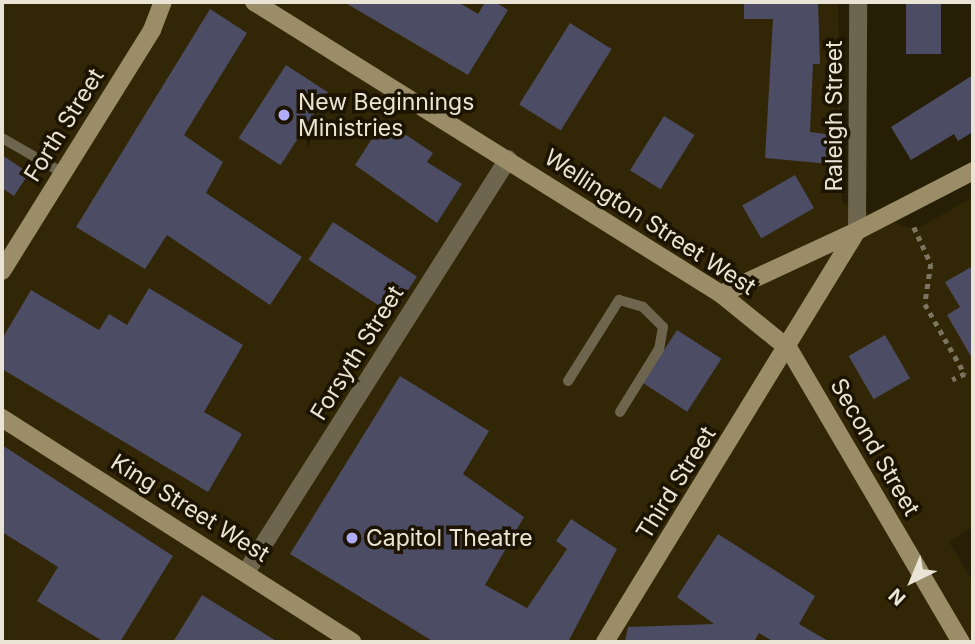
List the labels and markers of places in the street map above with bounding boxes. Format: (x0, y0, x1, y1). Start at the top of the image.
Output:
place label: New Beginnings Ministries (298, 88, 474, 142)
marker: New Beginnings Ministries (276, 107, 292, 123)
place label: Capitol Theatre (366, 524, 533, 552)
marker: Capitol Theatre (344, 530, 360, 546)

